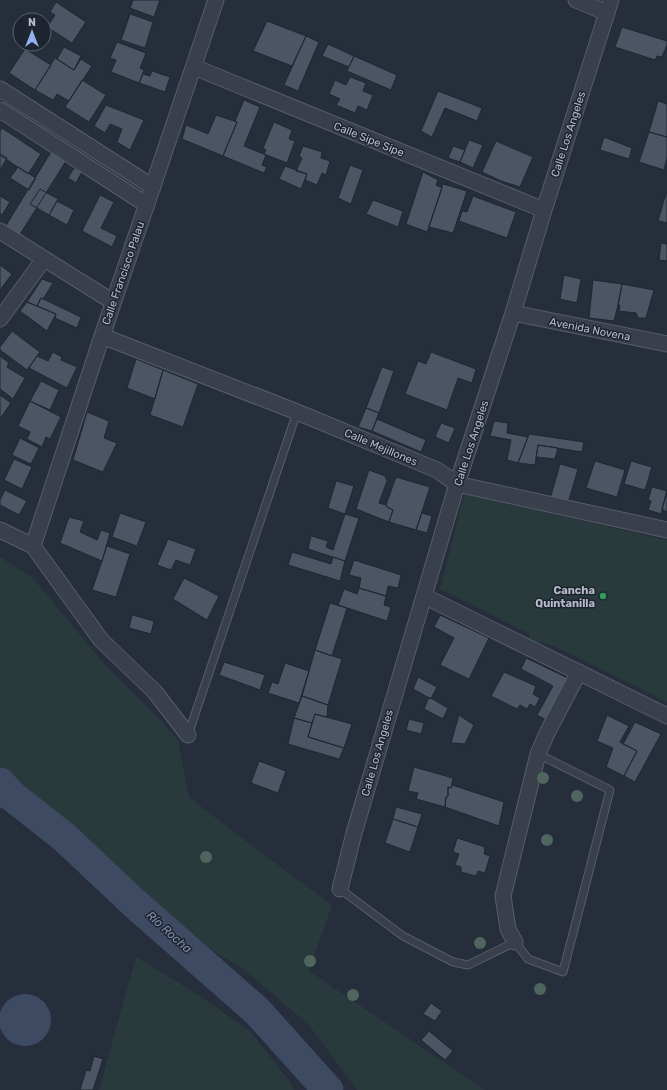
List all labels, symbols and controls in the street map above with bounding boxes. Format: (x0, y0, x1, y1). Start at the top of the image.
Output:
north arrow (12, 12, 52, 52)
text: N (28, 16, 36, 29)
street label: Calle Los Angeles (549, 89, 589, 179)
street label: Calle Sipe Sipe (332, 119, 406, 159)
street label: Calle Francisco Palau (100, 220, 147, 327)
street label: Avenida Novena (548, 315, 632, 344)
street label: Calle Los Angeles (452, 398, 492, 488)
street label: Calle Mejillones (342, 426, 420, 469)
place label: Cancha Quintanilla (535, 584, 595, 610)
marker: Cancha Quintanilla (598, 591, 608, 601)
street label: Calle Los Angeles (359, 708, 396, 798)
water label: Río Rocha (143, 908, 195, 956)

